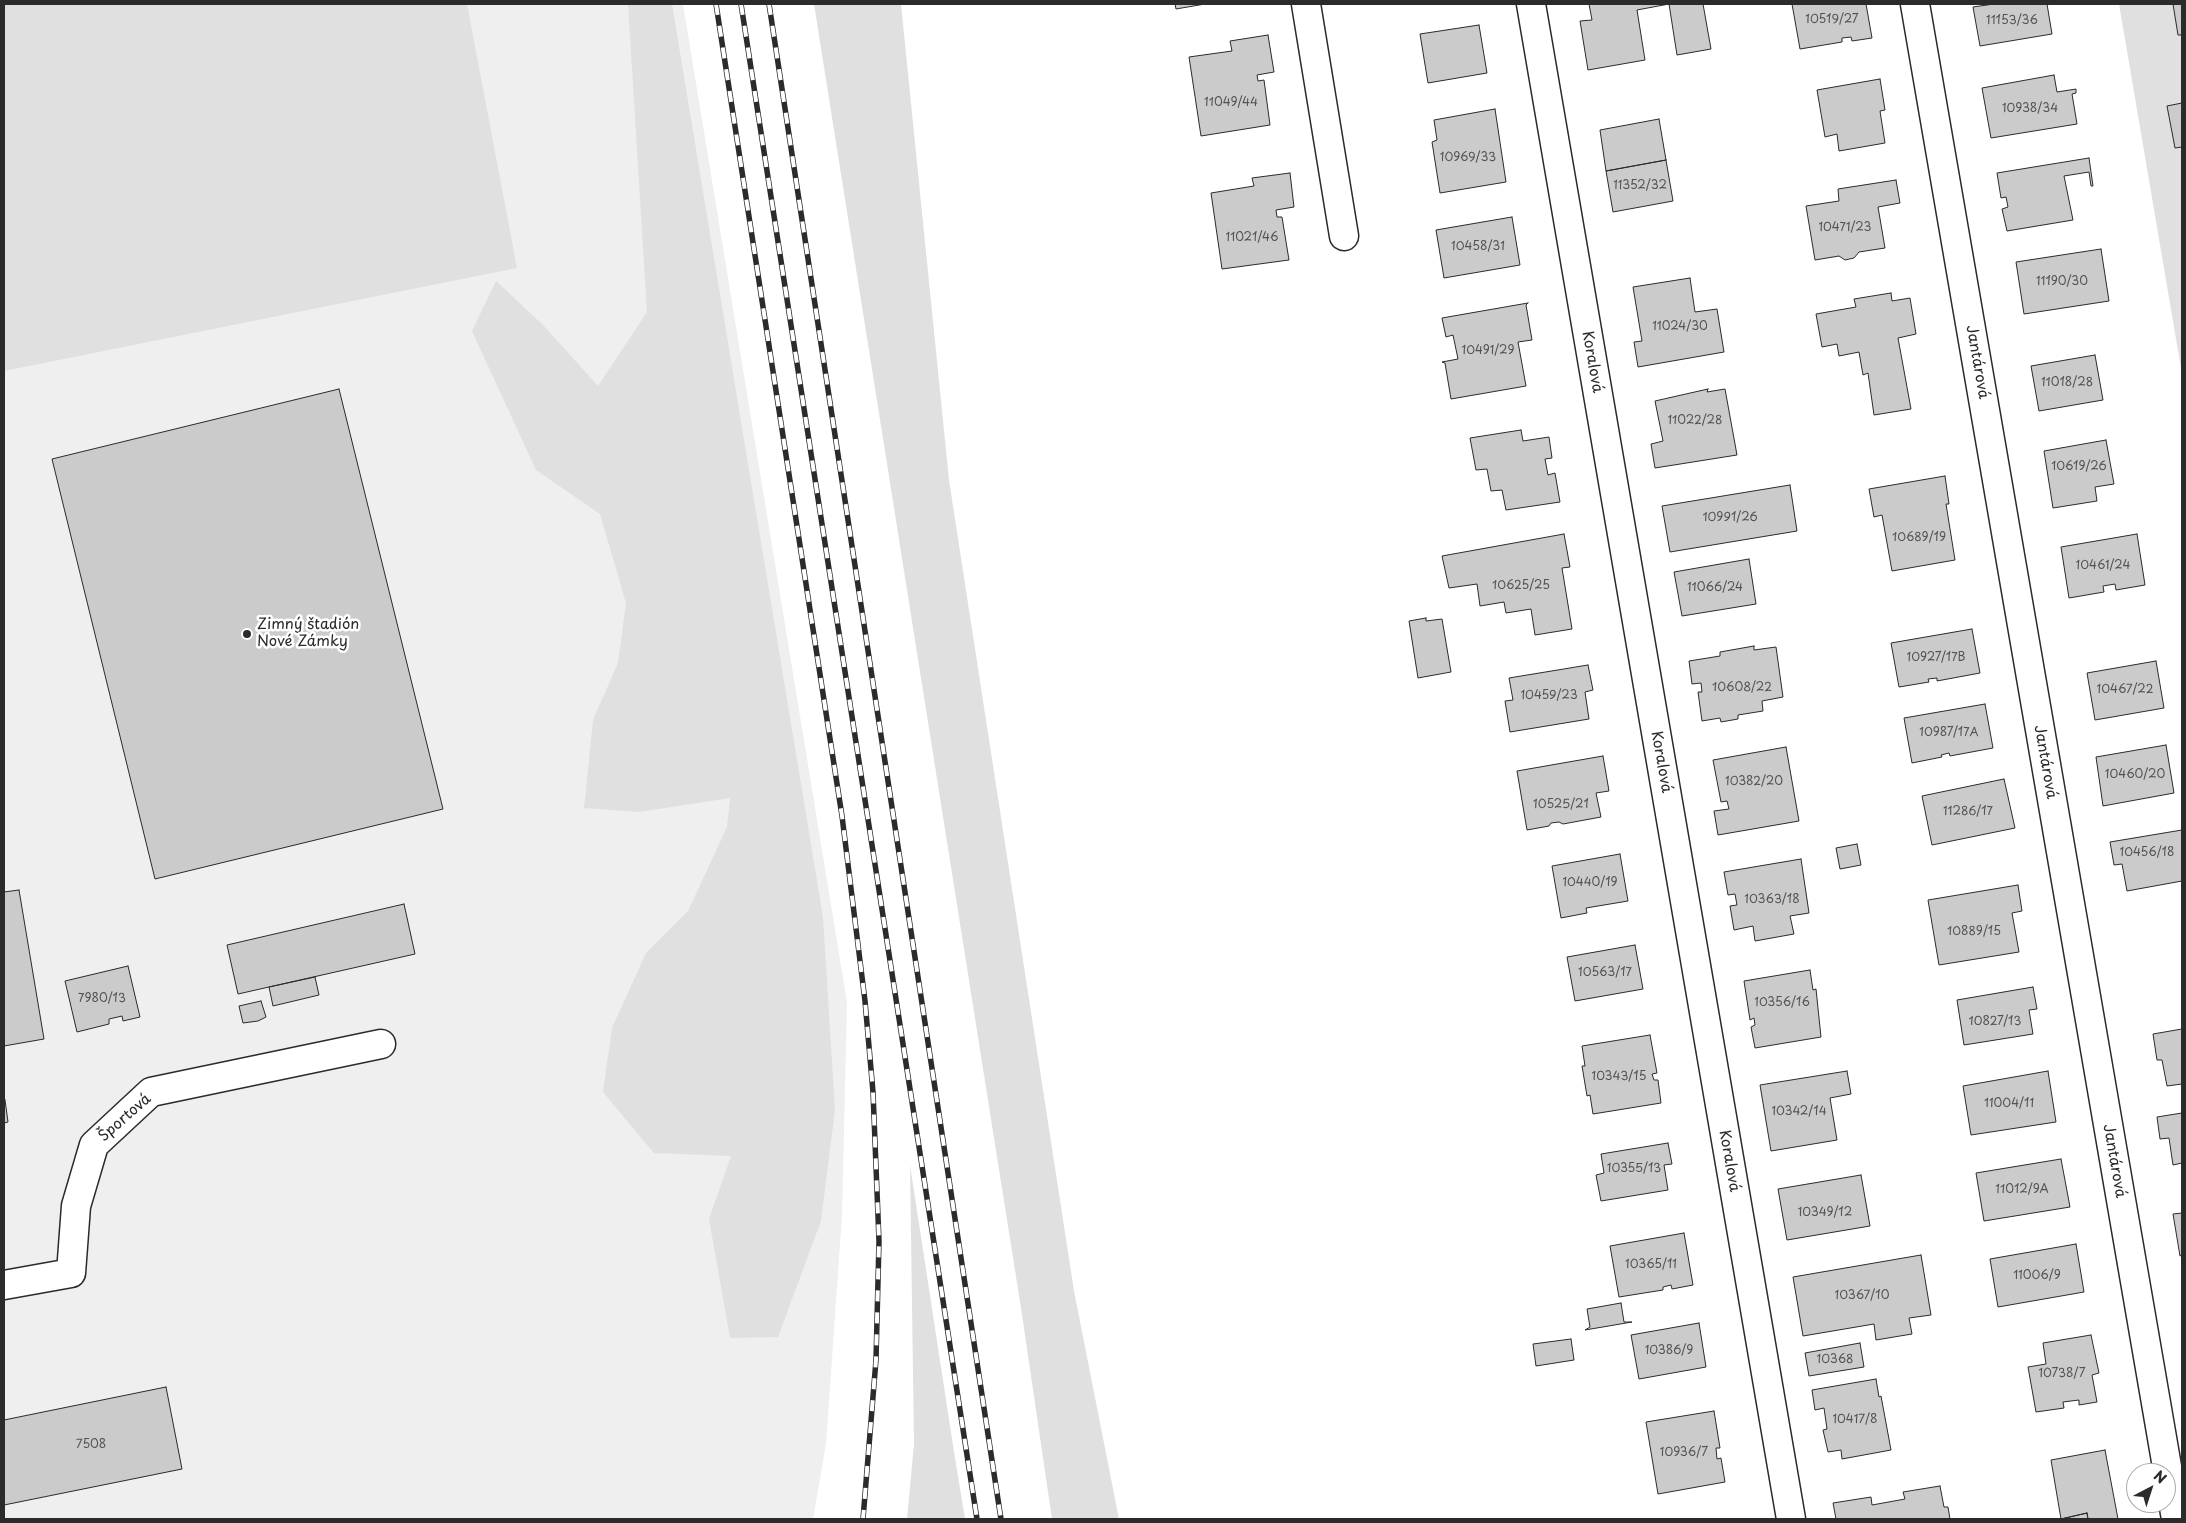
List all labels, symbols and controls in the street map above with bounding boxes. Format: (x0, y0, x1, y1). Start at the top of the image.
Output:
house number: 10519/27 (1805, 13, 1859, 27)
house number: 11153/36 (1986, 14, 2038, 28)
house number: 11049/44 (1204, 96, 1258, 110)
house number: 10938/34 (2002, 102, 2058, 116)
house number: 10969/33 (1440, 151, 1496, 165)
house number: 11352/32 (1613, 179, 1667, 193)
house number: 10471/23 (1819, 221, 1871, 235)
house number: 11021/46 (1226, 231, 1278, 245)
house number: 10458/31 (1451, 240, 1505, 254)
house number: 11190/30 (2036, 275, 2088, 289)
house number: 11024/30 (1652, 320, 1708, 334)
street label: Jantárová (1962, 324, 1992, 400)
street label: Koralová (1578, 330, 1606, 394)
house number: 10491/29 (1462, 344, 1514, 358)
house number: 11018/28 (2041, 376, 2093, 390)
house number: 11022/28 (1667, 414, 1723, 428)
house number: 10619/26 (2051, 460, 2107, 474)
house number: 10991/26 (1702, 511, 1758, 525)
house number: 10689/19 (1892, 531, 1946, 545)
house number: 10461/24 (2076, 559, 2130, 573)
house number: 10625/25 (1492, 579, 1550, 593)
house number: 11066/24 (1687, 581, 1743, 595)
place label: Zimný štadión Nové Zámky (257, 616, 359, 651)
marker: Zimný štadión Nové Zámky (241, 628, 253, 640)
house number: 10927/17B (1906, 651, 1966, 665)
house number: 10608/22 (1712, 681, 1772, 695)
house number: 10467/22 (2097, 683, 2153, 697)
house number: 10459/23 (1520, 689, 1578, 703)
street label: Jantárová (2030, 724, 2060, 800)
house number: 10987/17A (1919, 726, 1979, 740)
street label: Koralová (1647, 730, 1675, 794)
house number: 10460/20 (2105, 768, 2165, 782)
house number: 10382/20 (1725, 775, 1783, 789)
house number: 10525/21 (1533, 798, 1589, 812)
house number: 11286/17 (1943, 805, 1993, 819)
house number: 10456/18 (2120, 846, 2174, 860)
house number: 10440/19 (1562, 876, 1618, 890)
house number: 10363/18 (1744, 893, 1800, 907)
house number: 10889/15 (1947, 925, 2001, 939)
house number: 10563/17 (1578, 966, 1632, 980)
house number: 7980/13 (78, 992, 126, 1006)
house number: 10356/16 (1754, 996, 1810, 1010)
house number: 10827/13 (1969, 1015, 2021, 1029)
house number: 10343/15 (1592, 1070, 1646, 1084)
street label: Športová (95, 1090, 155, 1146)
house number: 11004/11 (1984, 1097, 2034, 1111)
house number: 10342/14 (1771, 1105, 1827, 1119)
street label: Jantárová (2099, 1123, 2129, 1199)
street label: Koralová (1715, 1129, 1743, 1193)
house number: 10355/13 (1607, 1162, 1661, 1176)
house number: 11012/9A (1995, 1183, 2049, 1197)
house number: 10349/12 (1798, 1206, 1852, 1220)
house number: 10365/11 (1625, 1258, 1677, 1272)
house number: 11006/9 (2013, 1269, 2061, 1283)
house number: 10367/10 (1835, 1289, 1889, 1303)
house number: 10386/9 (1645, 1344, 1693, 1358)
house number: 10368 (1817, 1353, 1853, 1367)
house number: 10738/7 (2038, 1367, 2086, 1381)
house number: 10417/8 (1832, 1413, 1878, 1427)
house number: 7508 (76, 1438, 106, 1452)
house number: 10936/7 (1660, 1446, 1708, 1460)
north arrow (2126, 1463, 2176, 1513)
text: N (2149, 1465, 2171, 1489)

